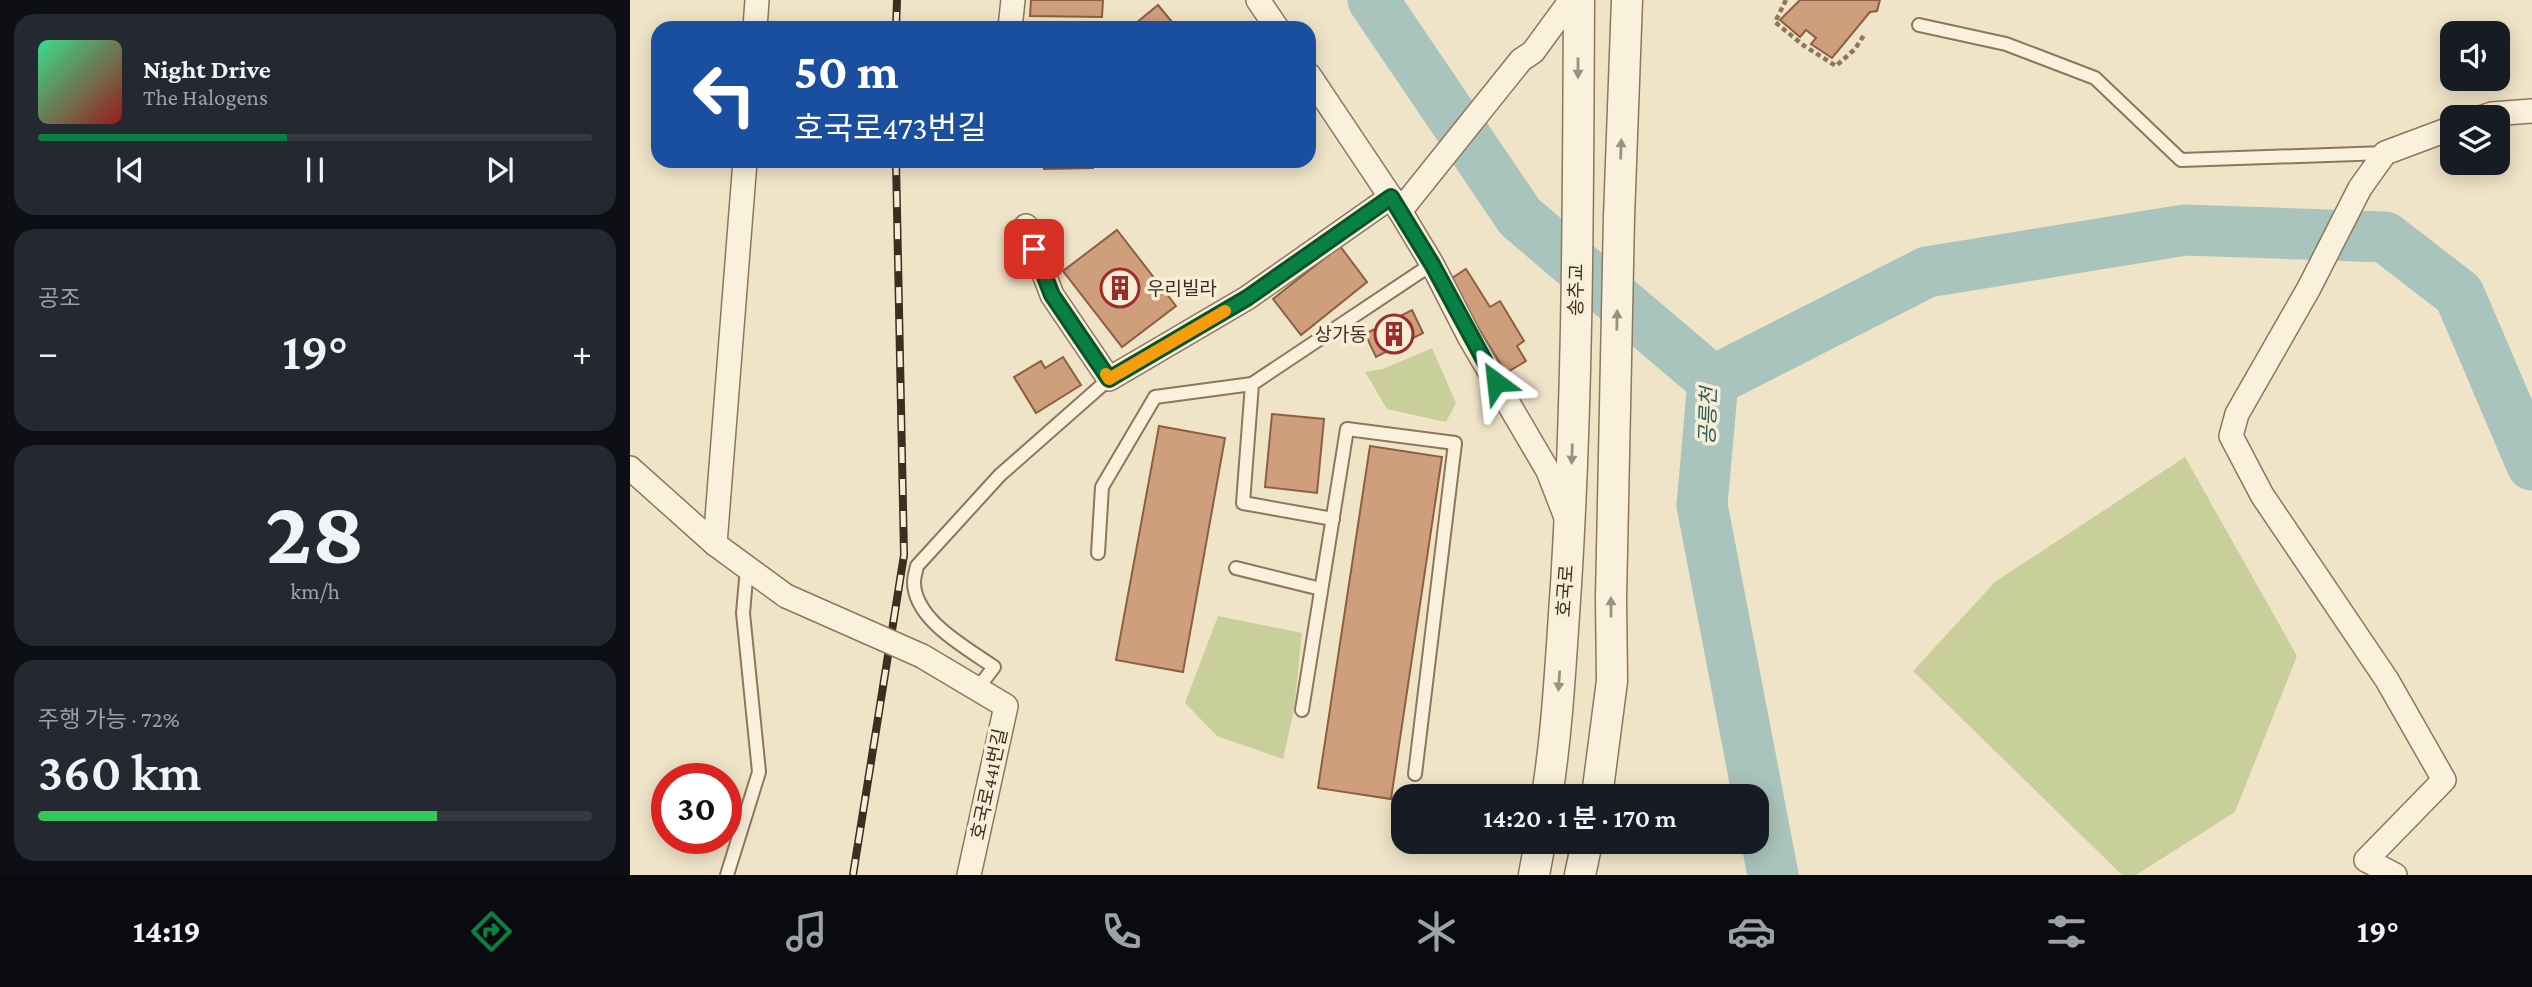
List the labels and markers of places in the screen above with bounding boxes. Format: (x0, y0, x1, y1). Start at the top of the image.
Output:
pin (1004, 219, 1064, 279)
building icon: 우리빌라 (1099, 267, 1141, 309)
place label: 우리빌라 (1147, 278, 1217, 299)
building icon: 상가동 (1373, 313, 1415, 355)
place label: 상가동 (1315, 324, 1367, 345)

